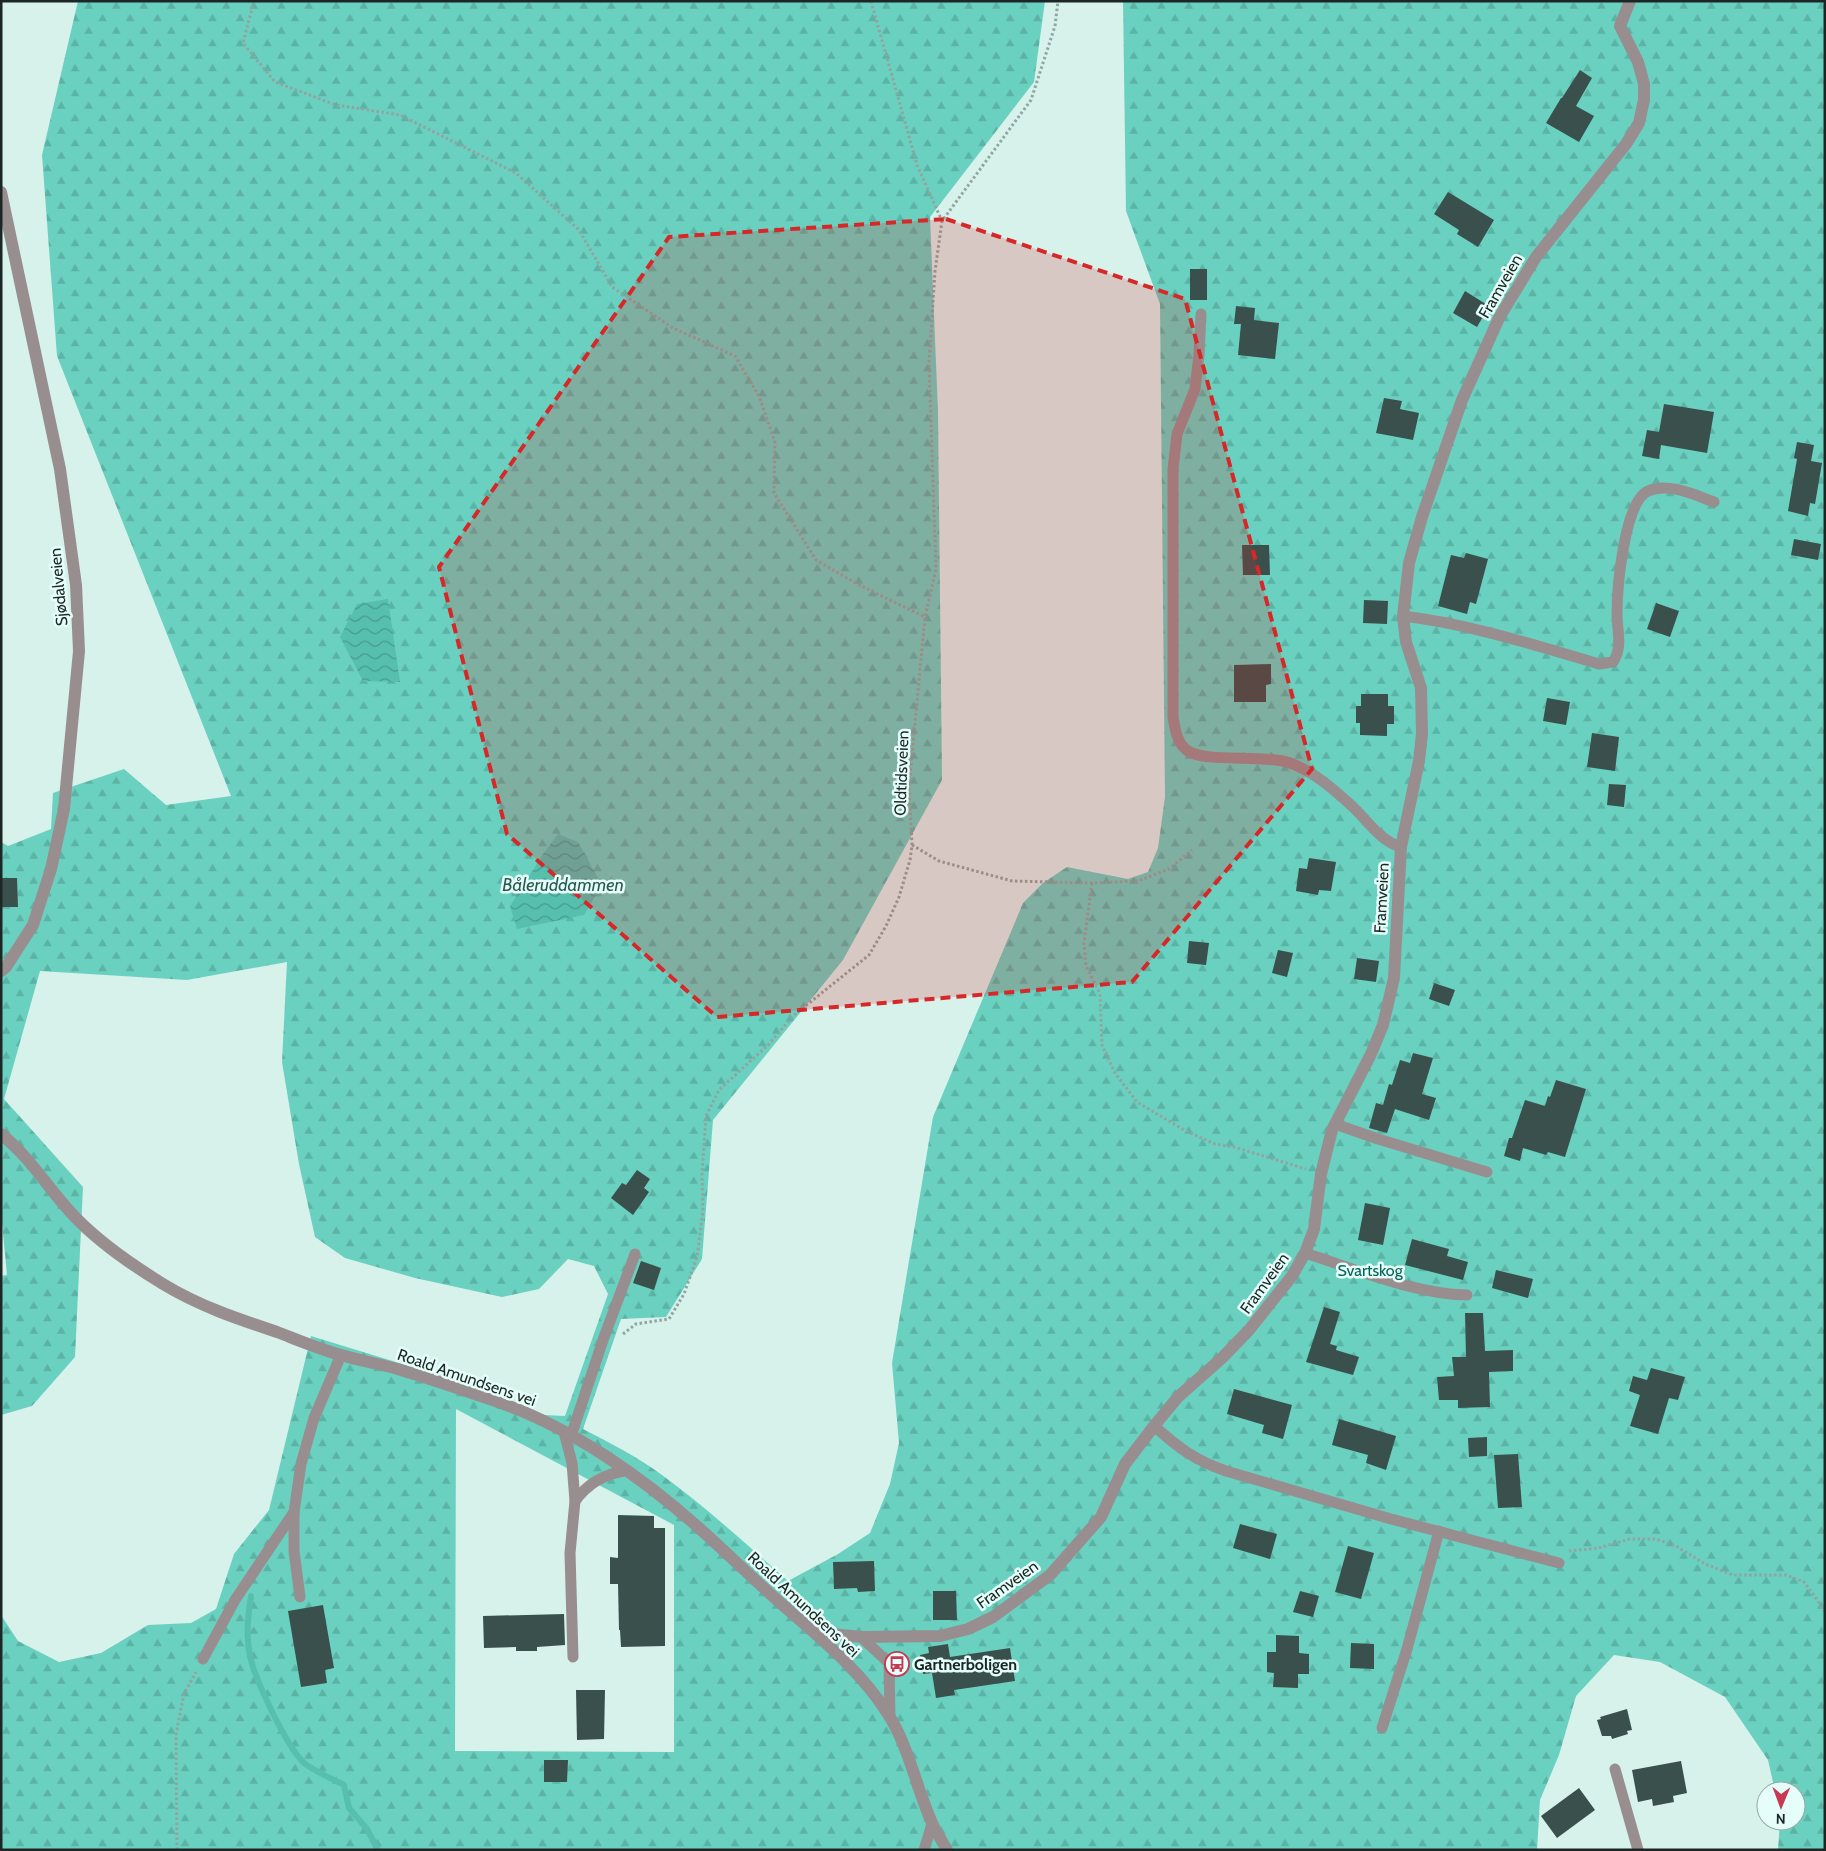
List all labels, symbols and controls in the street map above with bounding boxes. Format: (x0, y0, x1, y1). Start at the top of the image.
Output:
street label: Framveien (1475, 251, 1526, 322)
street label: Sjødalveien (46, 547, 71, 627)
street label: Oldtidsveien (891, 730, 912, 816)
street label: Framveien (1370, 862, 1393, 934)
water label: Båleruddammen (502, 874, 624, 896)
street label: Framveien (1236, 1249, 1293, 1317)
park label: Svartskog (1337, 1261, 1404, 1280)
street label: Roald Amundsens vei (395, 1345, 539, 1410)
street label: Roald Amundsens vei (744, 1548, 863, 1661)
street label: Framveien (973, 1556, 1042, 1612)
bus stop icon: Gartnerboligen (884, 1651, 910, 1677)
place label: Gartnerboligen (914, 1655, 1017, 1674)
north arrow (1756, 1781, 1806, 1831)
text: N (1776, 1810, 1786, 1828)

